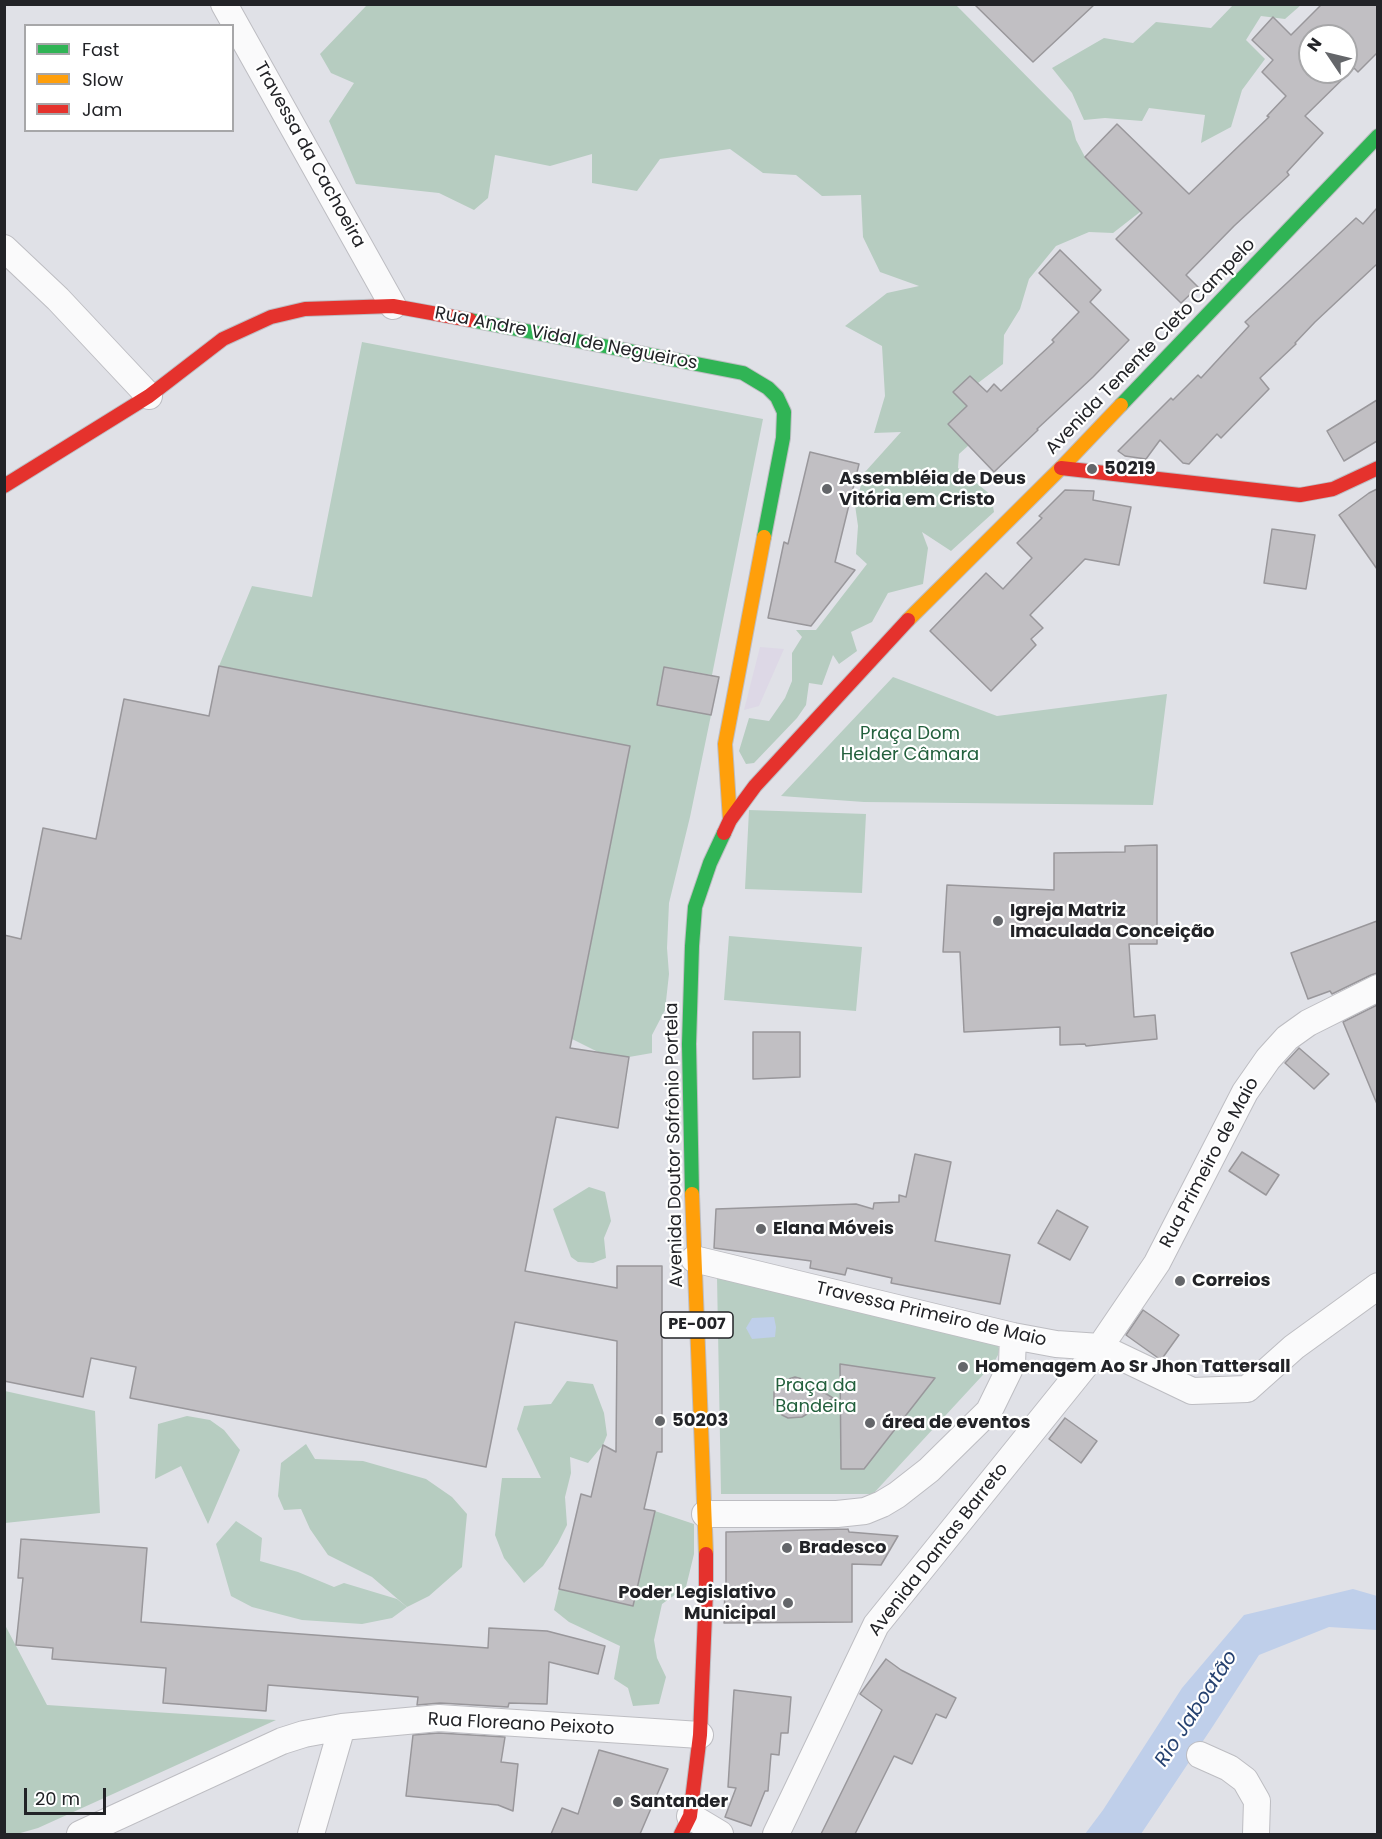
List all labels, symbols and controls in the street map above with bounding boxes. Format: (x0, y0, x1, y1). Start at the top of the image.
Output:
legend (24, 24, 234, 132)
north arrow (1298, 24, 1358, 84)
text: N (1302, 33, 1327, 56)
text: Fast (82, 37, 119, 62)
street label: Travessa da Cachoeira (249, 58, 369, 252)
text: Slow (82, 67, 123, 92)
text: Jam (82, 97, 122, 122)
street label: Avenida Tenente Cleto Campelo (1042, 234, 1260, 460)
street label: Rua Andre Vidal de Negueiros (433, 303, 699, 375)
place label: 50219 (1104, 458, 1156, 480)
marker: 50219 (1085, 462, 1099, 476)
place label: Assembléia de Deus Vitória em Cristo (839, 468, 1026, 510)
marker: Assembléia de Deus Vitória em Cristo (820, 482, 834, 496)
park label: Praça Dom Helder Câmara (841, 723, 979, 766)
place label: Igreja Matriz Imaculada Conceição (1010, 900, 1215, 942)
marker: Igreja Matriz Imaculada Conceição (991, 914, 1005, 928)
street label: Avenida Doutor Sofrônio Portela (662, 1002, 688, 1288)
street label: Rua Primeiro de Maio (1156, 1074, 1264, 1252)
place label: Elana Móveis (773, 1218, 894, 1240)
marker: Elana Móveis (754, 1222, 768, 1236)
place label: Correios (1192, 1270, 1270, 1292)
marker: Correios (1173, 1274, 1187, 1288)
street label: Travessa Primeiro de Maio (814, 1278, 1048, 1352)
road number: PE-007 (661, 1312, 733, 1338)
place label: Homenagem Ao Sr Jhon Tattersall (975, 1356, 1291, 1378)
marker: Homenagem Ao Sr Jhon Tattersall (956, 1360, 970, 1374)
park label: Praça da Bandeira (775, 1375, 857, 1418)
place label: 50203 (672, 1410, 728, 1432)
place label: área de eventos (882, 1412, 1031, 1434)
marker: 50203 (653, 1414, 667, 1428)
marker: área de eventos (863, 1416, 877, 1430)
street label: Avenida Dantas Barreto (865, 1459, 1013, 1641)
place label: Bradesco (799, 1537, 886, 1559)
marker: Bradesco (780, 1541, 794, 1555)
place label: Poder Legislativo Municipal (618, 1582, 776, 1624)
marker: Poder Legislativo Municipal (781, 1596, 795, 1610)
water label: Rio Jaboatão (1151, 1647, 1243, 1771)
street label: Rua Floreano Peixoto (427, 1709, 615, 1741)
scale bar (27, 1776, 110, 1814)
text: 20 m (35, 1786, 80, 1811)
place label: Santander (630, 1791, 728, 1813)
marker: Santander (611, 1795, 625, 1809)

